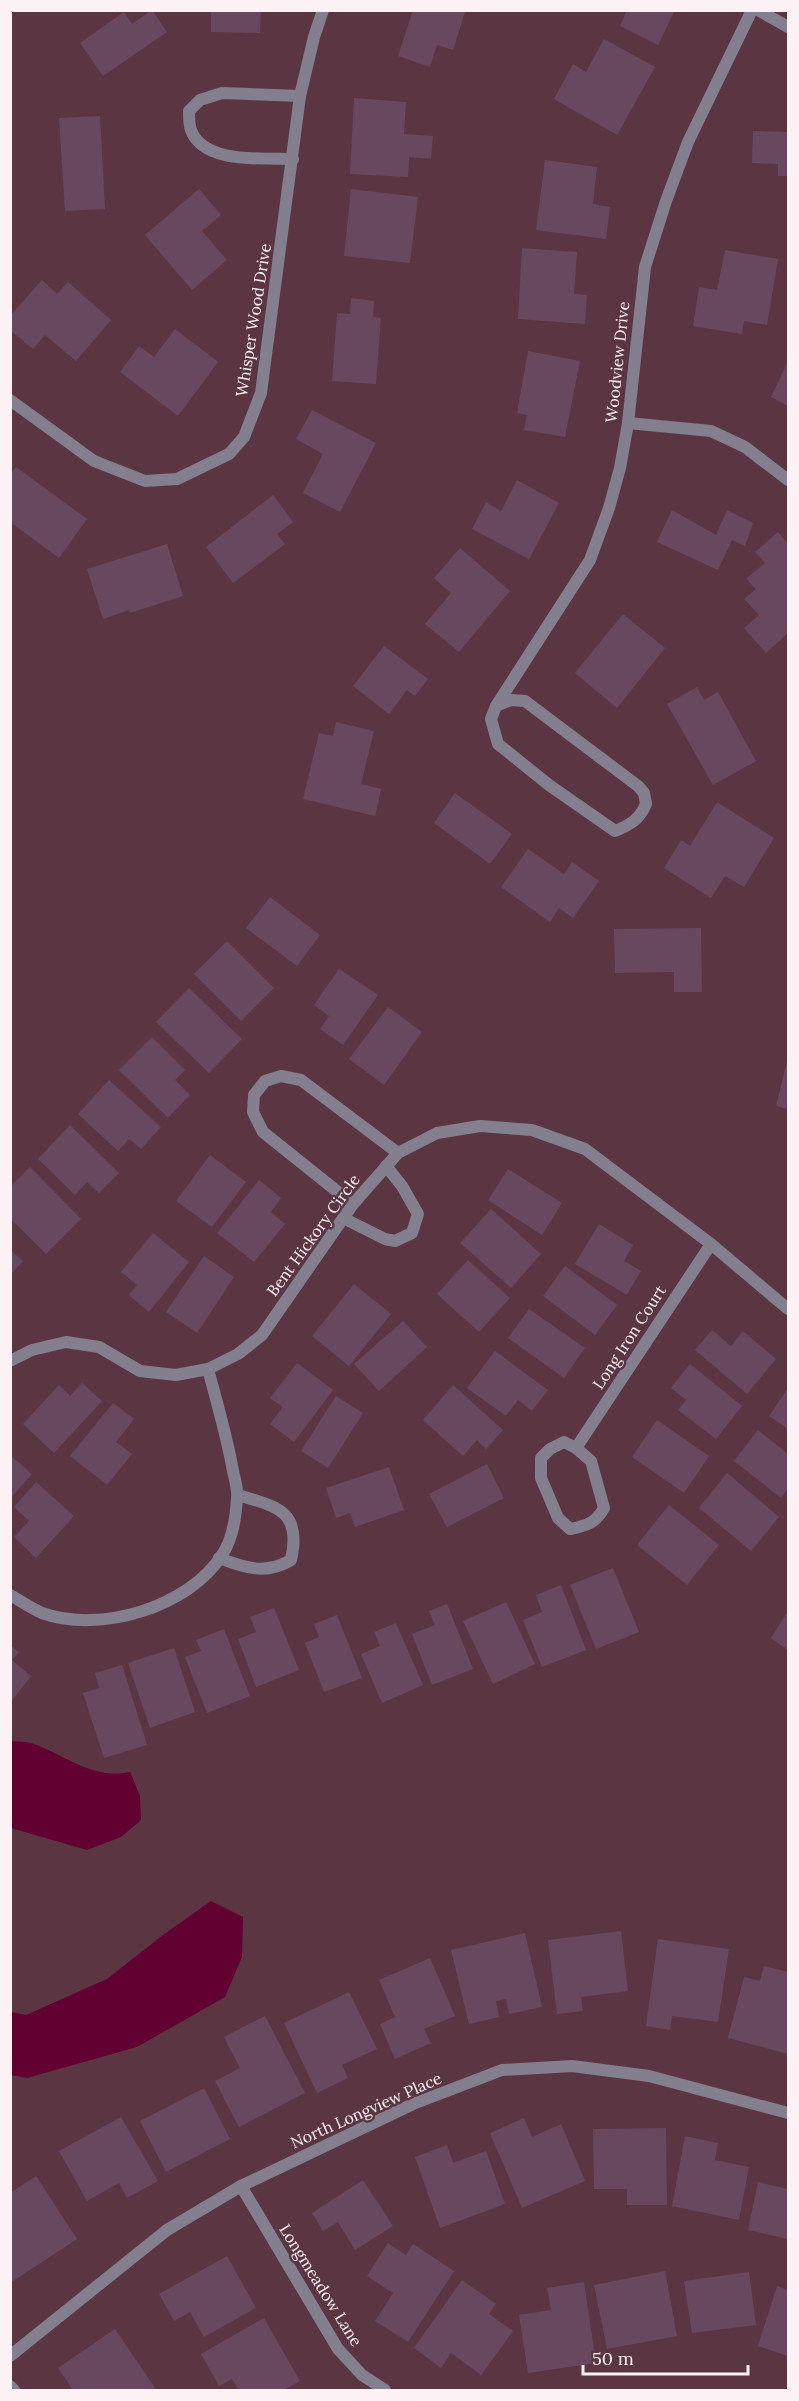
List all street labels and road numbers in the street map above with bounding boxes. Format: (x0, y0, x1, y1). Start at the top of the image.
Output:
street label: Whisper Wood Drive (231, 242, 275, 398)
street label: Woodview Drive (601, 300, 633, 424)
street label: Bent Hickory Circle (262, 1170, 364, 1300)
street label: Long Iron Court (588, 1281, 671, 1393)
street label: North Longview Place (287, 2068, 445, 2152)
street label: Longmeadow Lane (275, 2220, 367, 2350)

